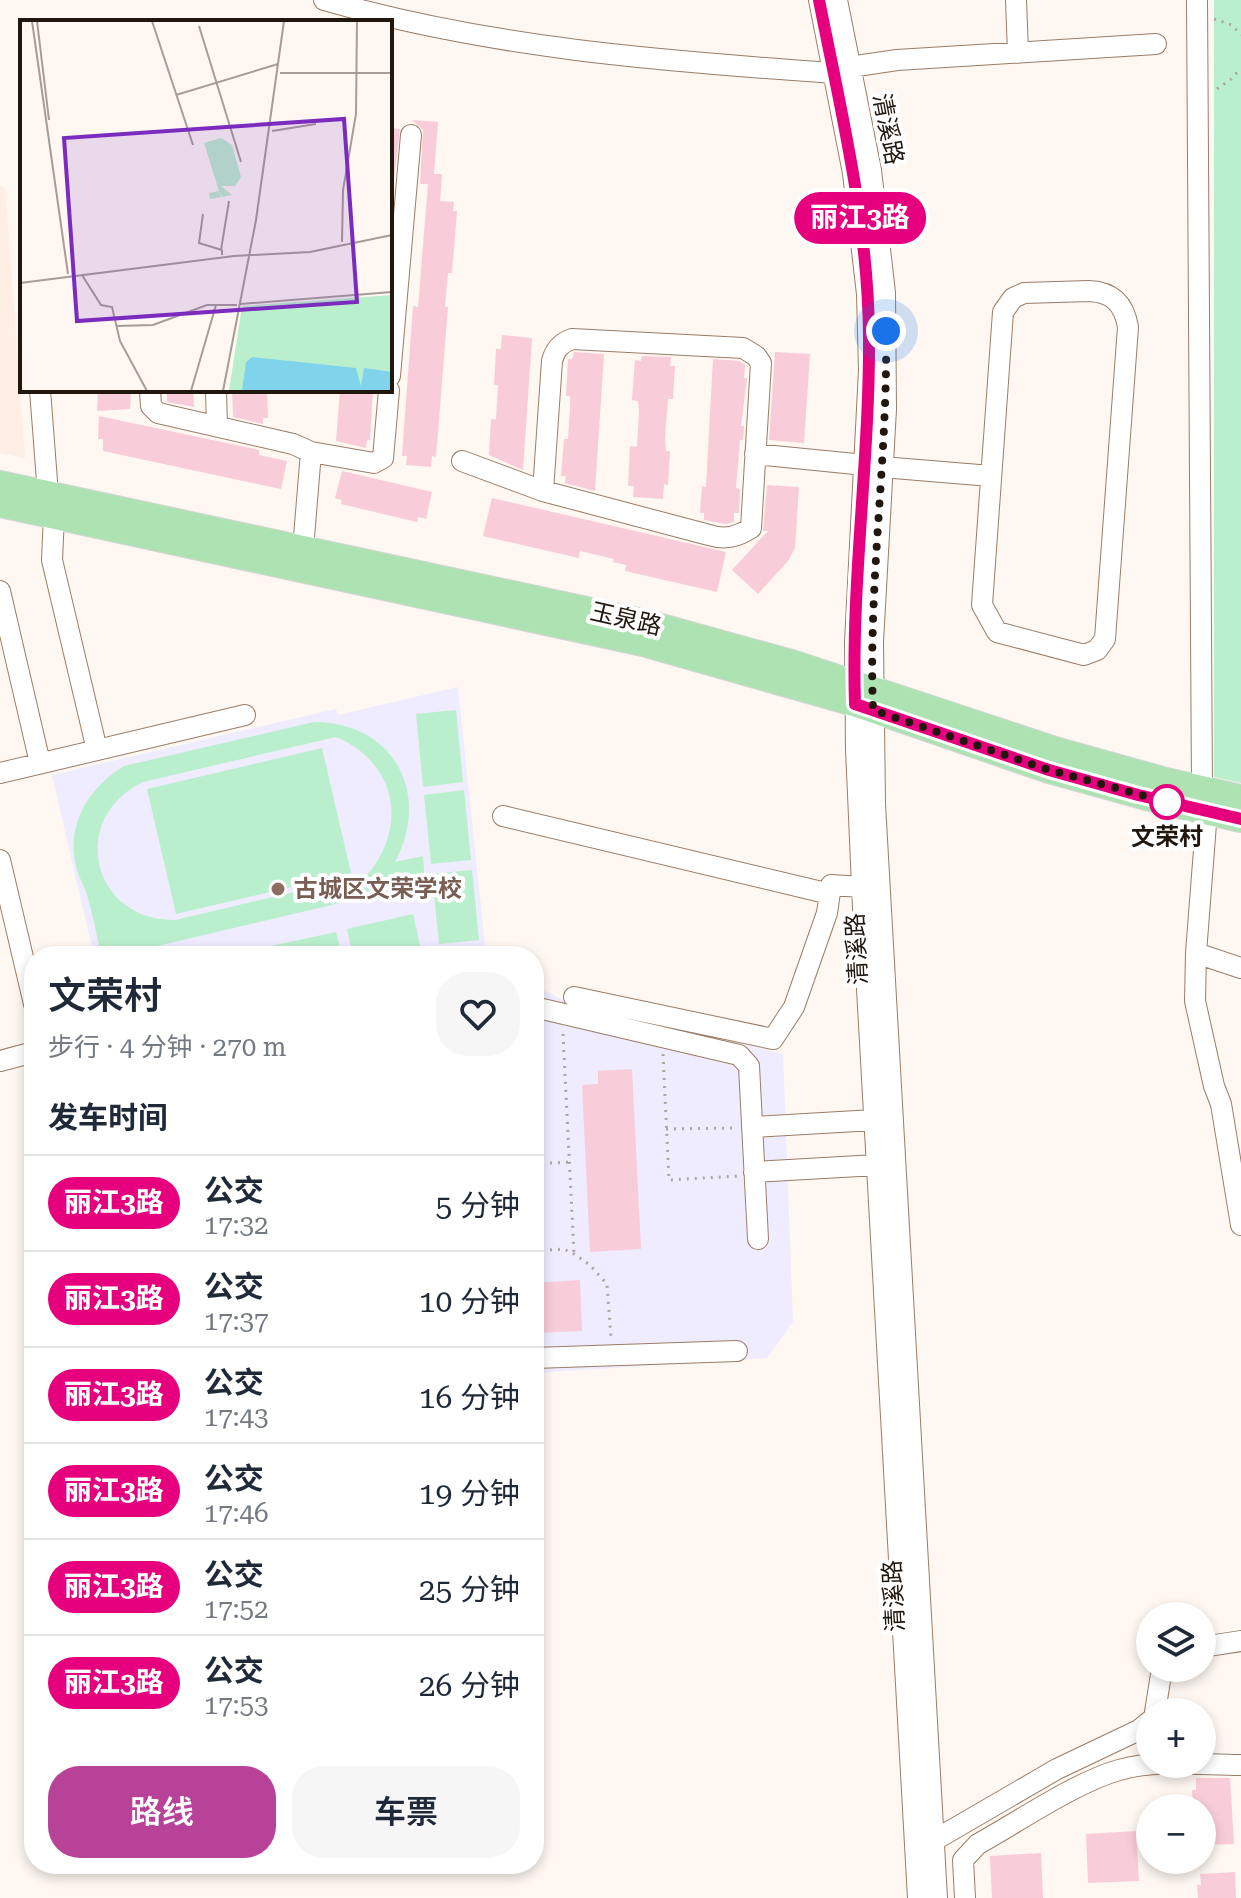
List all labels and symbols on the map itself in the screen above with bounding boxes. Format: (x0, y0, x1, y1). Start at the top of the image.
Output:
inset map (20, 20, 392, 392)
street label: 清溪路 (867, 91, 909, 167)
line badge: 丽江3路 (804, 192, 916, 244)
your location (866, 311, 906, 351)
street label: 玉泉路 (588, 597, 664, 641)
marker: 文荣村 (1150, 785, 1184, 819)
place label: 文荣村 (1131, 823, 1203, 851)
place label: 古城区文荣学校 (294, 875, 462, 903)
marker: 古城区文荣学校 (269, 880, 287, 898)
street label: 清溪路 (841, 912, 873, 986)
street label: 清溪路 (878, 1559, 910, 1633)

